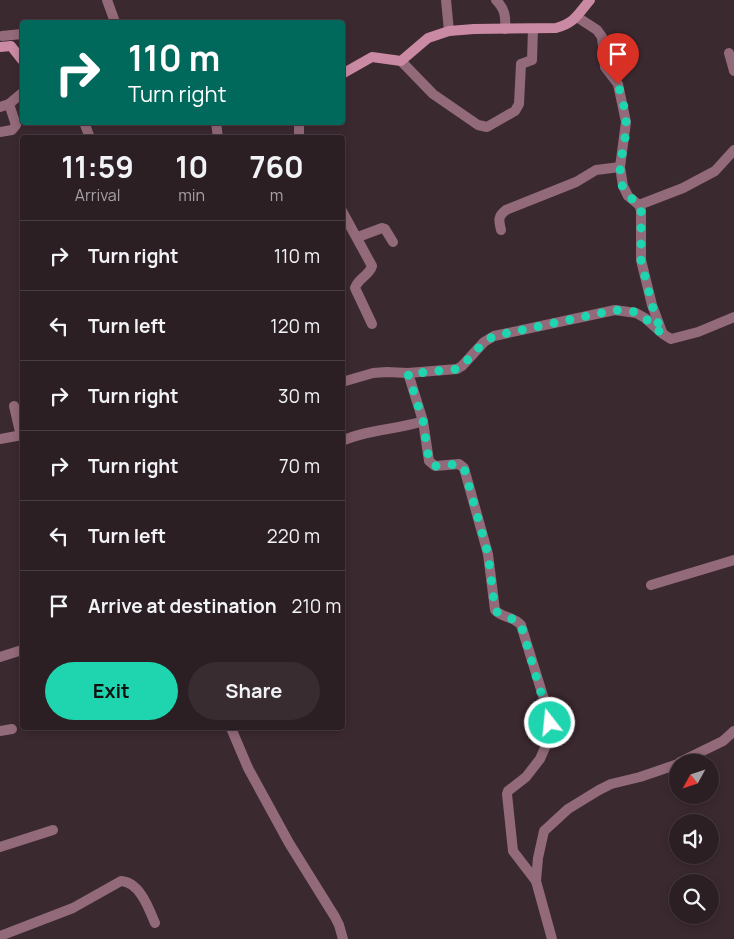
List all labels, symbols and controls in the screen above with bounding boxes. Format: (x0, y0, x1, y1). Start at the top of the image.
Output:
pin (597, 33, 639, 84)
text: 110 m (128, 34, 220, 82)
icon: right (45, 40, 110, 105)
icon: arrive (604, 40, 632, 68)
text: Turn right (128, 79, 226, 109)
text: 11:59 (61, 146, 134, 187)
text: 10 (175, 146, 208, 187)
text: 760 (249, 146, 304, 187)
text: Arrival (75, 184, 120, 206)
text: min (178, 184, 205, 206)
text: m (270, 184, 283, 206)
icon: right (45, 242, 73, 270)
text: Turn right (88, 243, 178, 269)
text: 110 m (274, 243, 320, 269)
icon: left (45, 312, 73, 340)
text: Turn left (88, 313, 166, 339)
text: 120 m (270, 313, 320, 339)
icon: right (45, 382, 73, 410)
text: Turn right (88, 383, 178, 409)
text: 30 m (278, 383, 320, 409)
icon: right (45, 452, 73, 480)
text: Turn right (88, 453, 178, 479)
text: 70 m (279, 453, 320, 479)
icon: left (45, 522, 73, 550)
text: Turn left (88, 523, 166, 549)
text: 220 m (267, 523, 320, 549)
icon: arrive (45, 592, 73, 620)
text: Arrive at destination (88, 593, 277, 619)
text: 210 m (292, 593, 341, 619)
button: Exit (45, 662, 178, 720)
button: Share (188, 662, 320, 720)
position arrow (523, 696, 575, 748)
north arrow (669, 754, 719, 804)
map controls (669, 754, 719, 924)
button: sound (669, 814, 719, 864)
button: search (669, 874, 719, 924)

